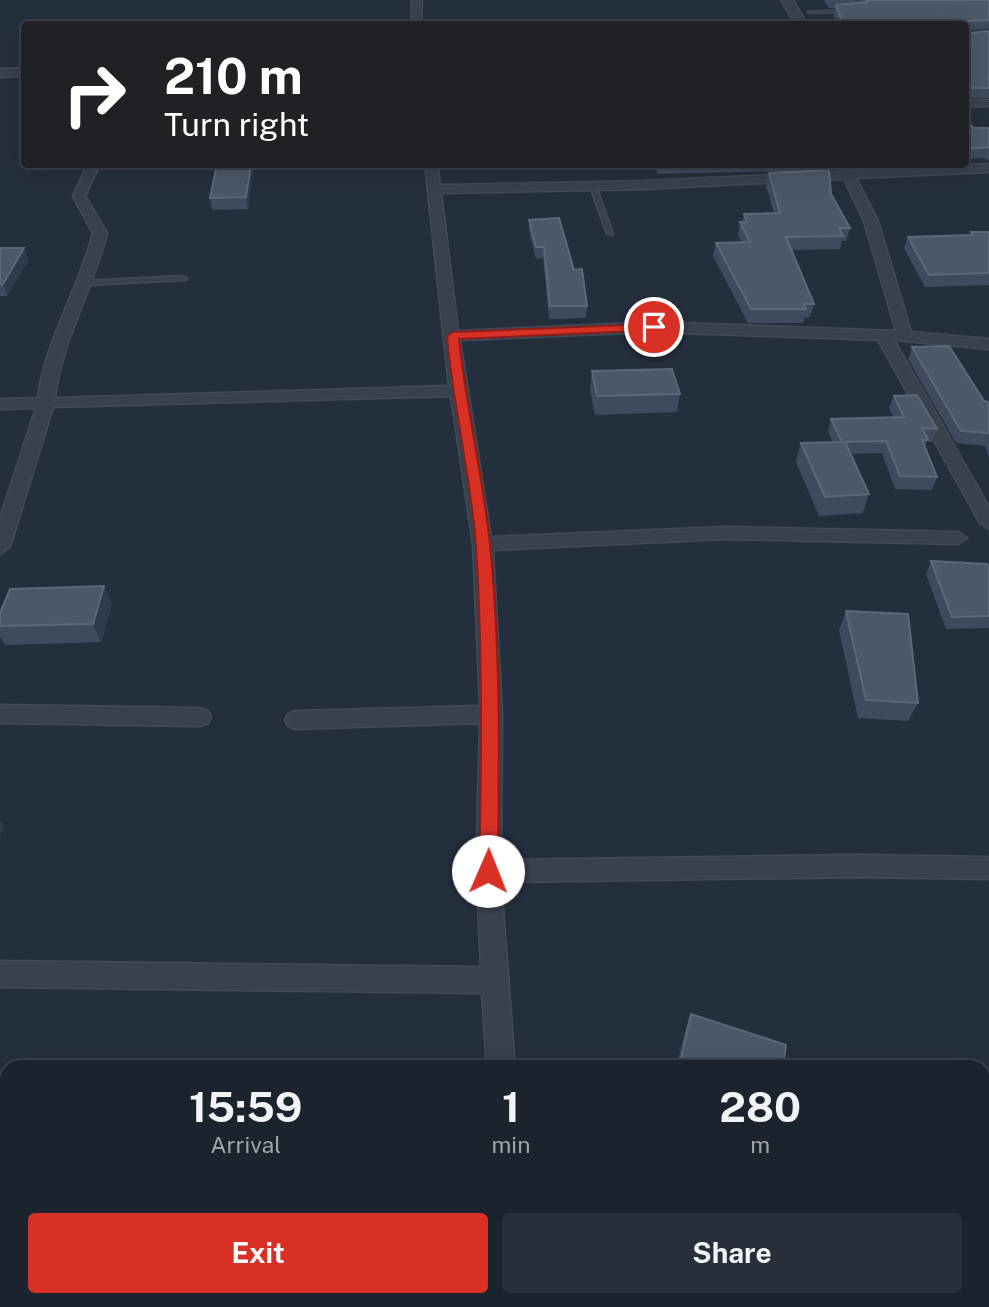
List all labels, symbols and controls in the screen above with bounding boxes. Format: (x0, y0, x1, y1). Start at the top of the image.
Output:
text: 210 m (164, 47, 303, 105)
icon: right (49, 49, 140, 140)
text: Turn right (164, 106, 309, 143)
pin (624, 297, 684, 357)
icon: arrive (635, 308, 673, 346)
position arrow (451, 834, 525, 908)
text: 15:59 (189, 1082, 303, 1131)
text: 1 (502, 1082, 520, 1131)
text: 280 (719, 1082, 801, 1131)
text: Arrival (210, 1131, 281, 1158)
text: min (491, 1131, 530, 1158)
text: m (750, 1131, 770, 1158)
button: Exit (28, 1213, 488, 1293)
button: Share (502, 1213, 962, 1293)

